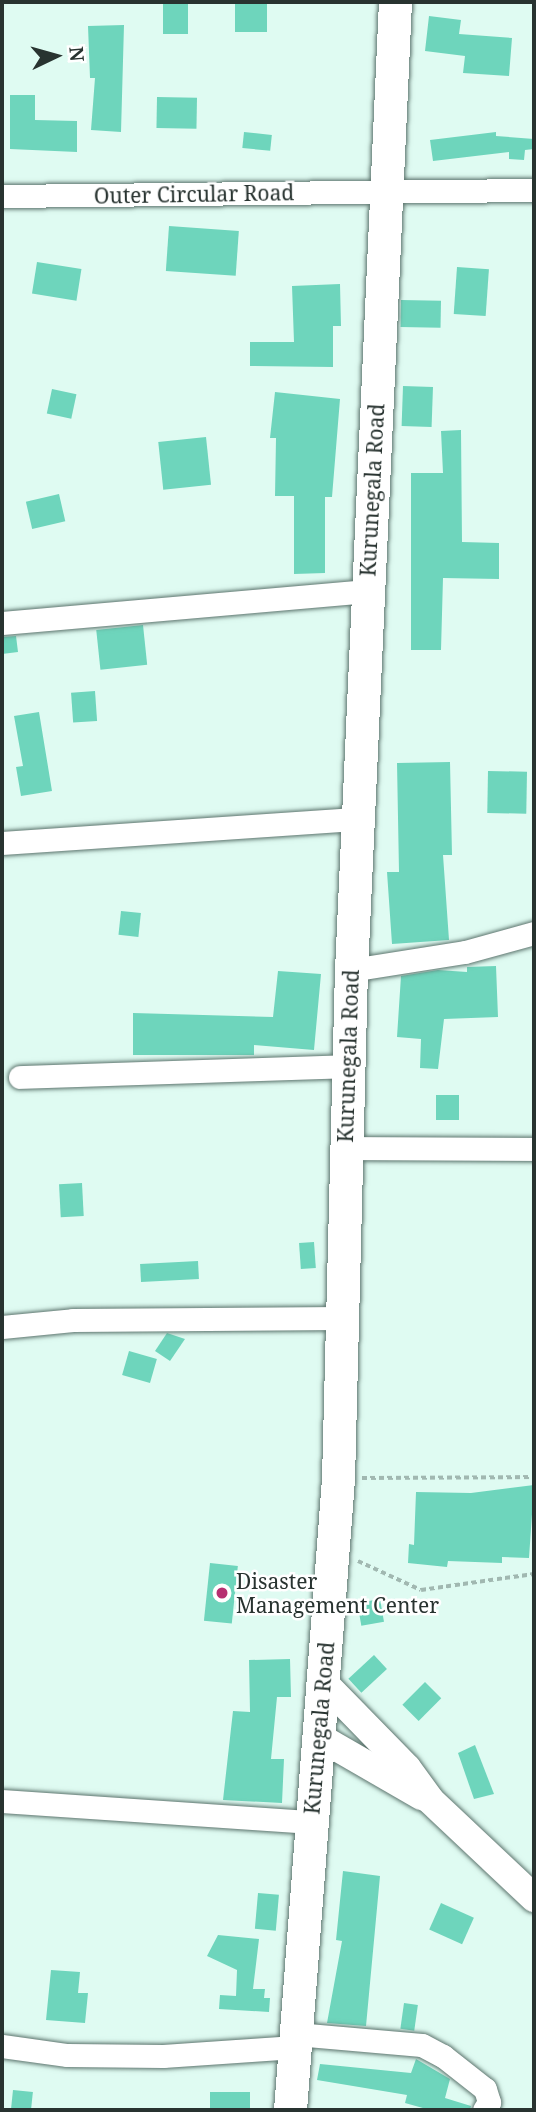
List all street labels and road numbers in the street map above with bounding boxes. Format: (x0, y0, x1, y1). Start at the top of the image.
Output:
street label: Outer Circular Road (94, 180, 294, 208)
street label: Kurunegala Road (355, 403, 389, 577)
street label: Kurunegala Road (332, 969, 364, 1143)
street label: Kurunegala Road (299, 1641, 339, 1815)

